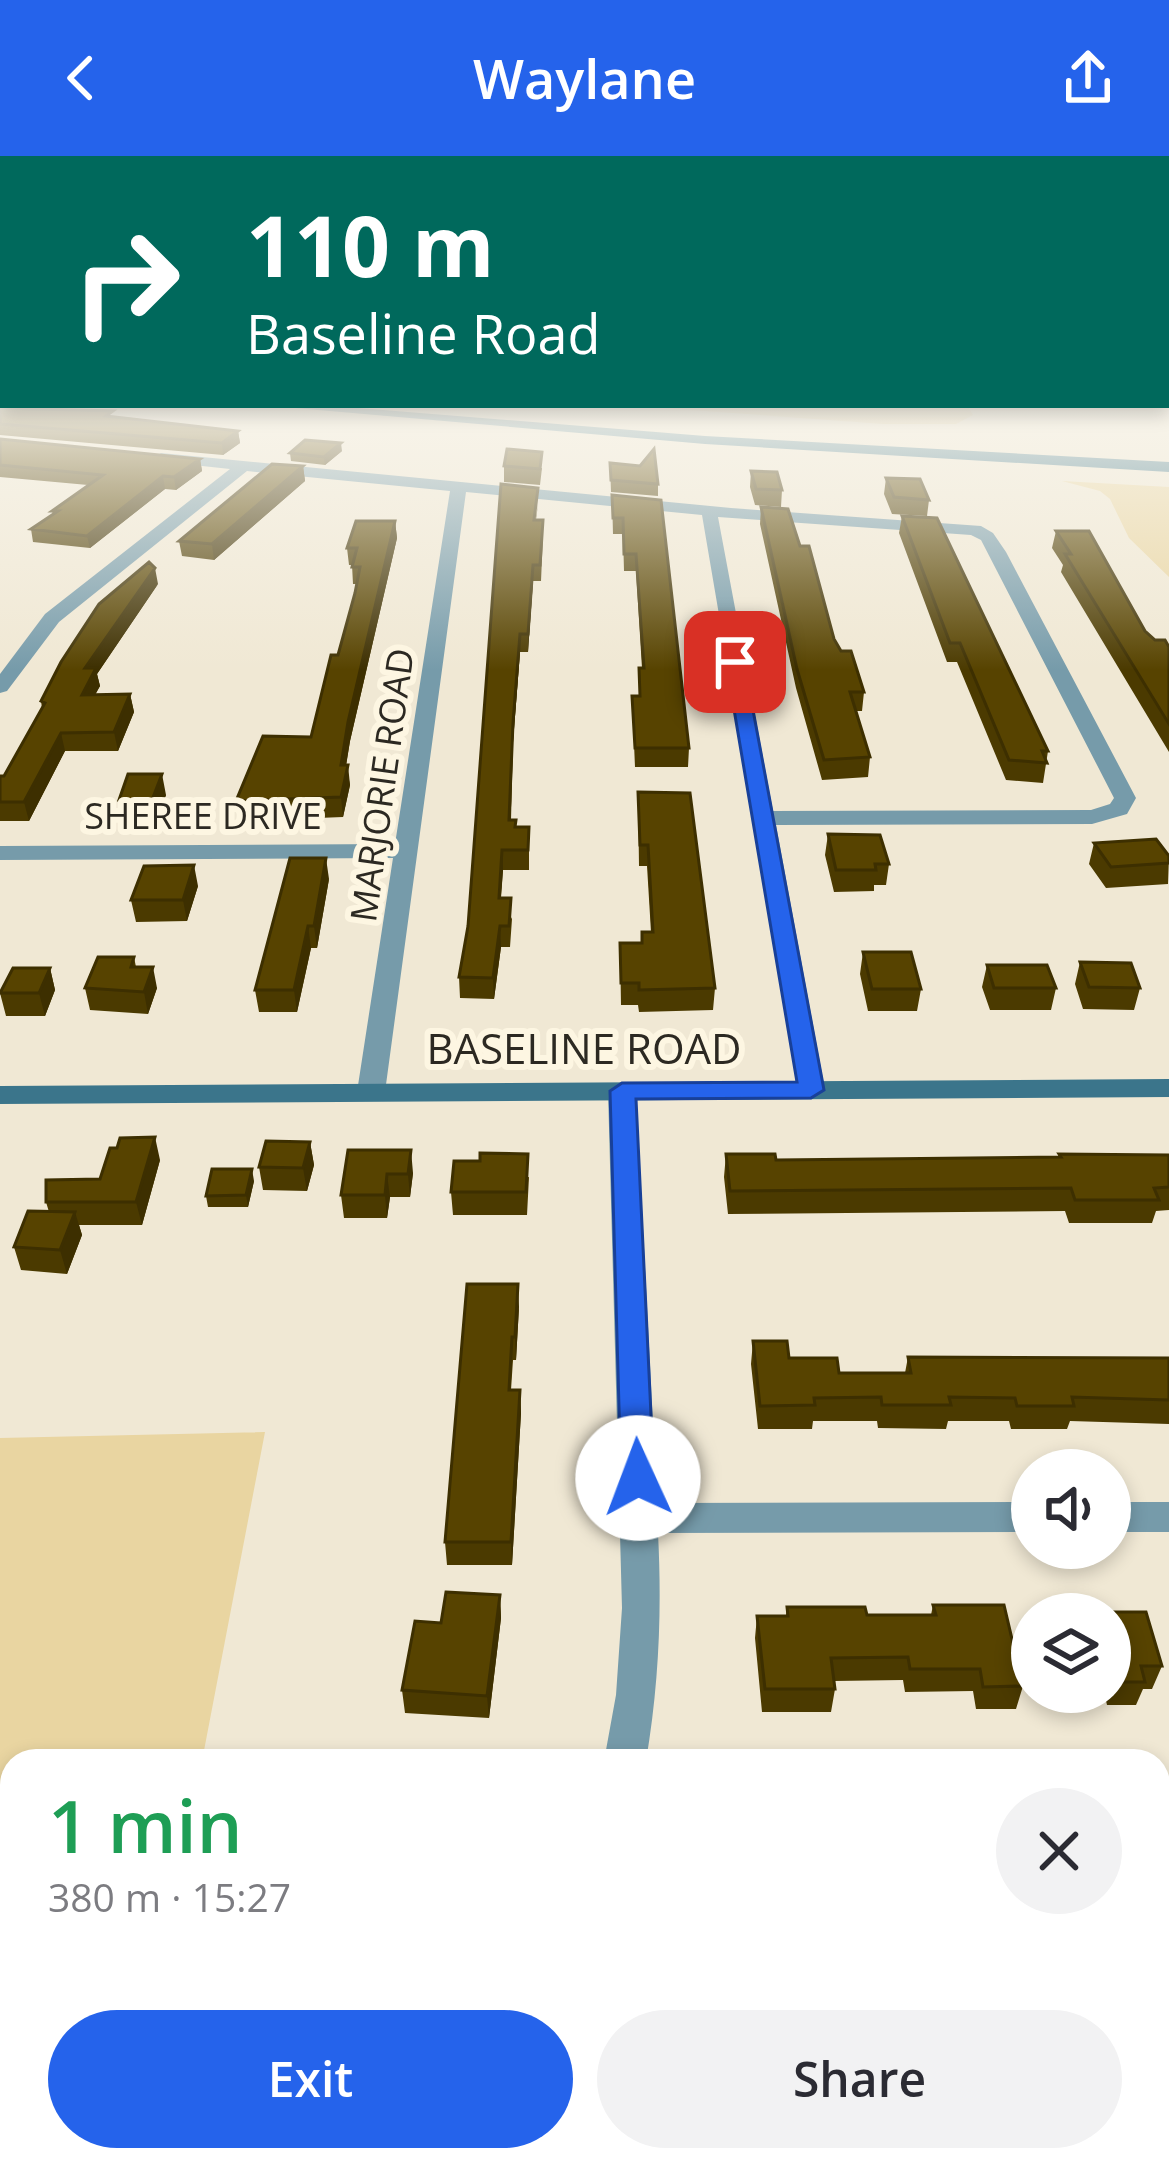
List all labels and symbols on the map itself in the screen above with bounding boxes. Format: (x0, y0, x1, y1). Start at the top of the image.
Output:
pin (684, 611, 786, 713)
street label: MARJORIE ROAD (338, 645, 425, 925)
street label: SHEREE DRIVE (84, 791, 322, 840)
street label: BASELINE ROAD (426, 1019, 742, 1076)
position arrow (575, 1415, 701, 1541)

